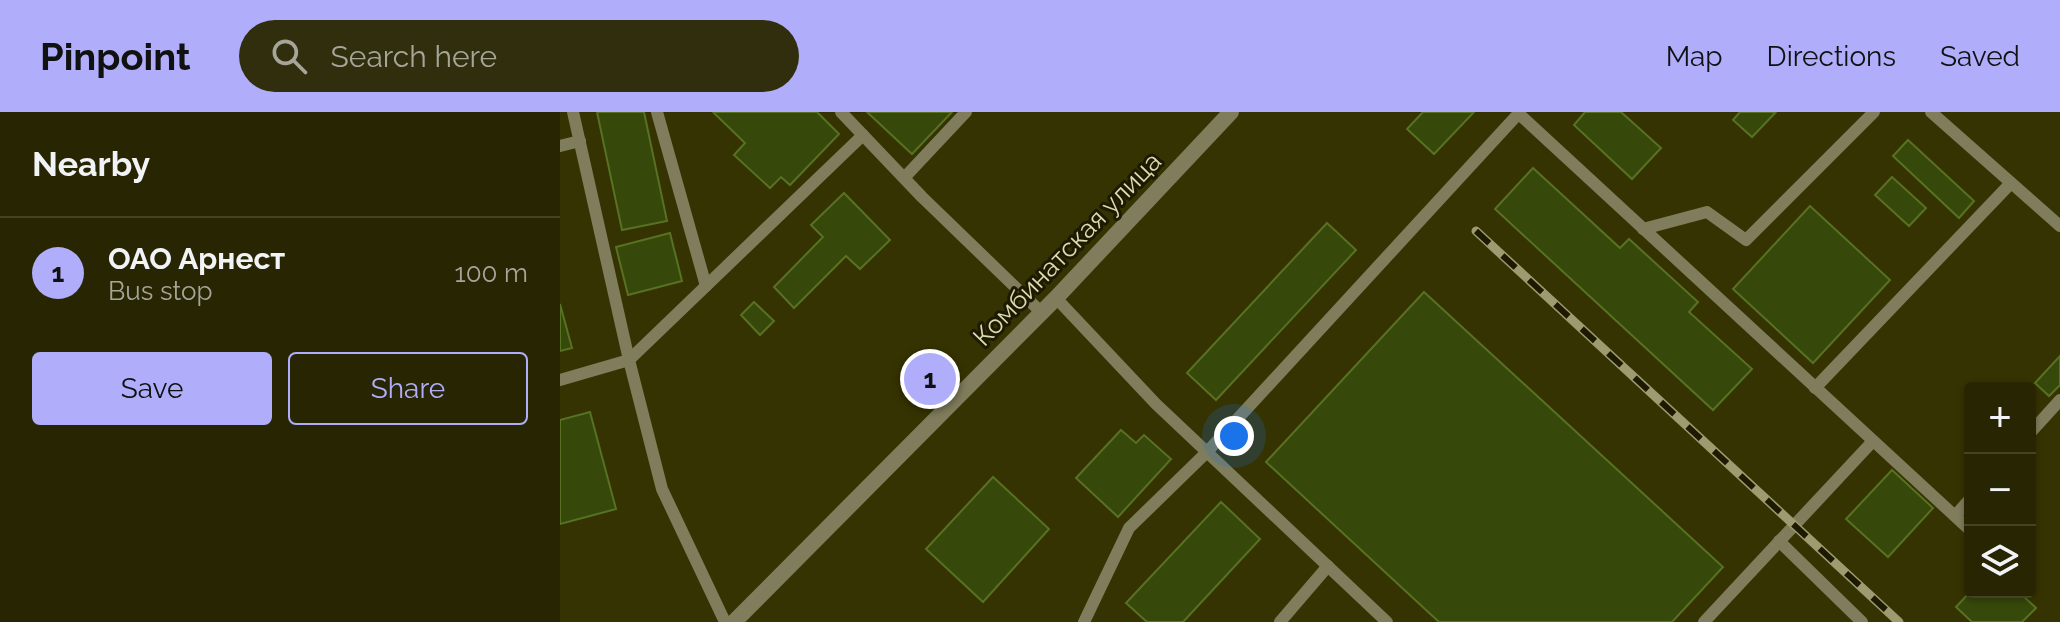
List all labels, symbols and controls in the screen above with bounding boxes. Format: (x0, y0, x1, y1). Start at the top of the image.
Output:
search box (239, 20, 799, 92)
text: Pinpoint (40, 34, 191, 79)
icon: search (267, 34, 311, 78)
text: Search here (331, 39, 497, 74)
text: Map (1666, 40, 1723, 73)
text: Directions (1767, 40, 1896, 73)
text: Saved (1940, 40, 2020, 73)
text: Nearby (32, 144, 150, 184)
street label: Комбинатская улица (967, 146, 1167, 352)
text: ОАО Арнест (108, 241, 285, 276)
text: 1 (52, 258, 64, 288)
text: 100 m (455, 258, 528, 288)
text: Bus stop (108, 276, 213, 306)
pin: 1 (904, 349, 956, 409)
button: Save (32, 352, 272, 425)
button: Share (288, 352, 528, 425)
map controls (1964, 382, 2036, 598)
button: + (1964, 382, 2036, 454)
your location (1214, 416, 1254, 456)
button: − (1964, 454, 2036, 526)
button: layers (1964, 526, 2036, 598)

